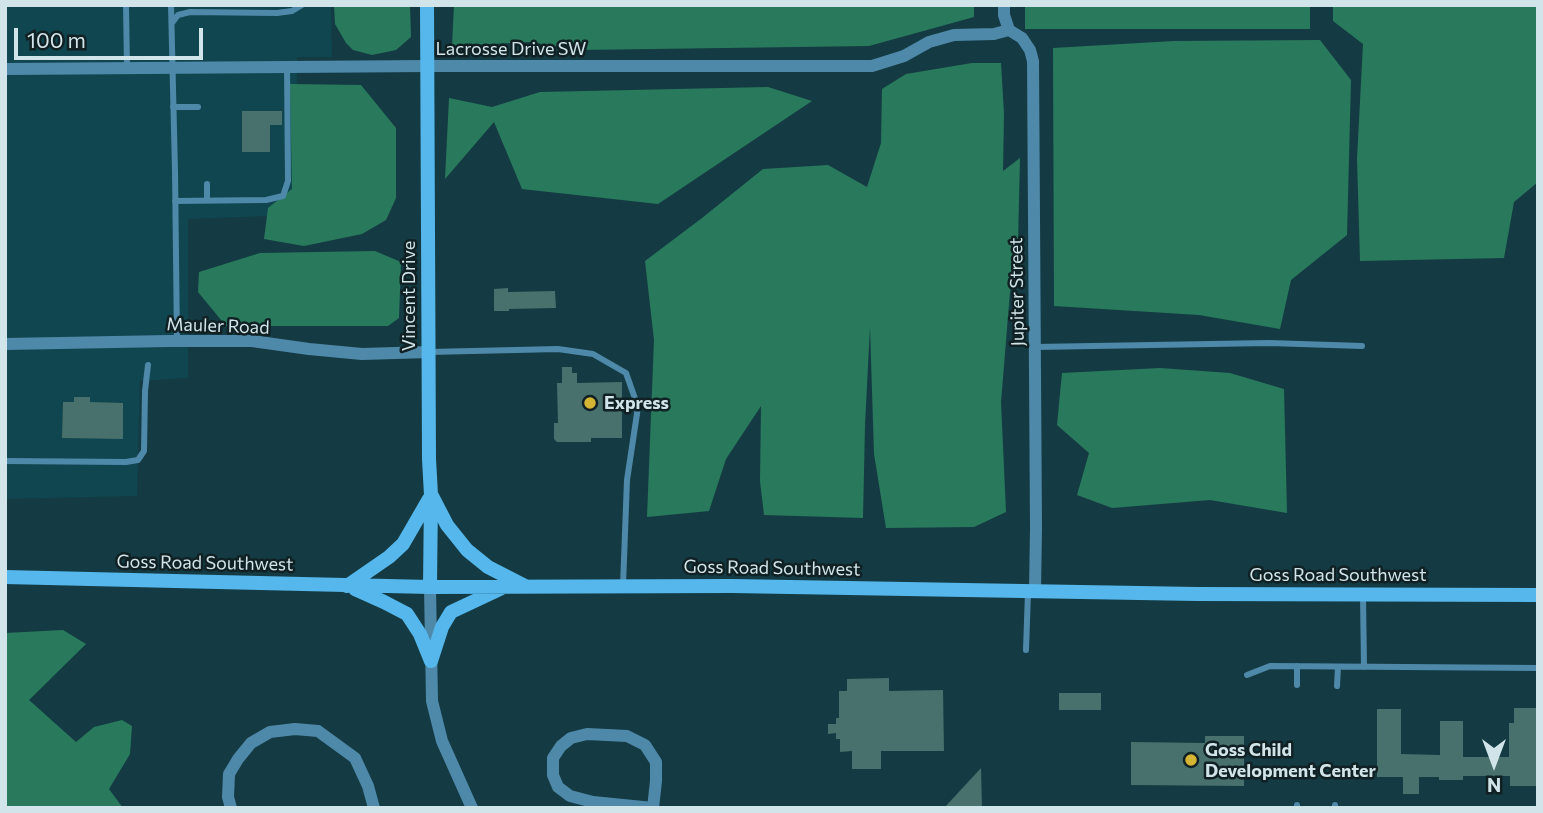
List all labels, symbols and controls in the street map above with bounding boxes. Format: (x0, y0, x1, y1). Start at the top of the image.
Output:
scale bar (18, 14, 206, 58)
text: 100 m (27, 27, 86, 52)
street label: Lacrosse Drive SW (436, 38, 586, 60)
street label: Jupiter Street (1005, 237, 1029, 347)
street label: Vincent Drive (398, 241, 420, 351)
street label: Mauler Road (166, 313, 270, 339)
place label: Express (604, 392, 669, 414)
marker: Express (582, 395, 598, 411)
street label: Goss Road Southwest (116, 551, 294, 575)
street label: Goss Road Southwest (683, 556, 861, 580)
street label: Goss Road Southwest (1249, 564, 1427, 586)
north arrow (1459, 729, 1529, 799)
place label: Goss Child Development Center (1205, 739, 1376, 782)
marker: Goss Child Development Center (1183, 752, 1199, 768)
text: N (1487, 774, 1501, 797)

